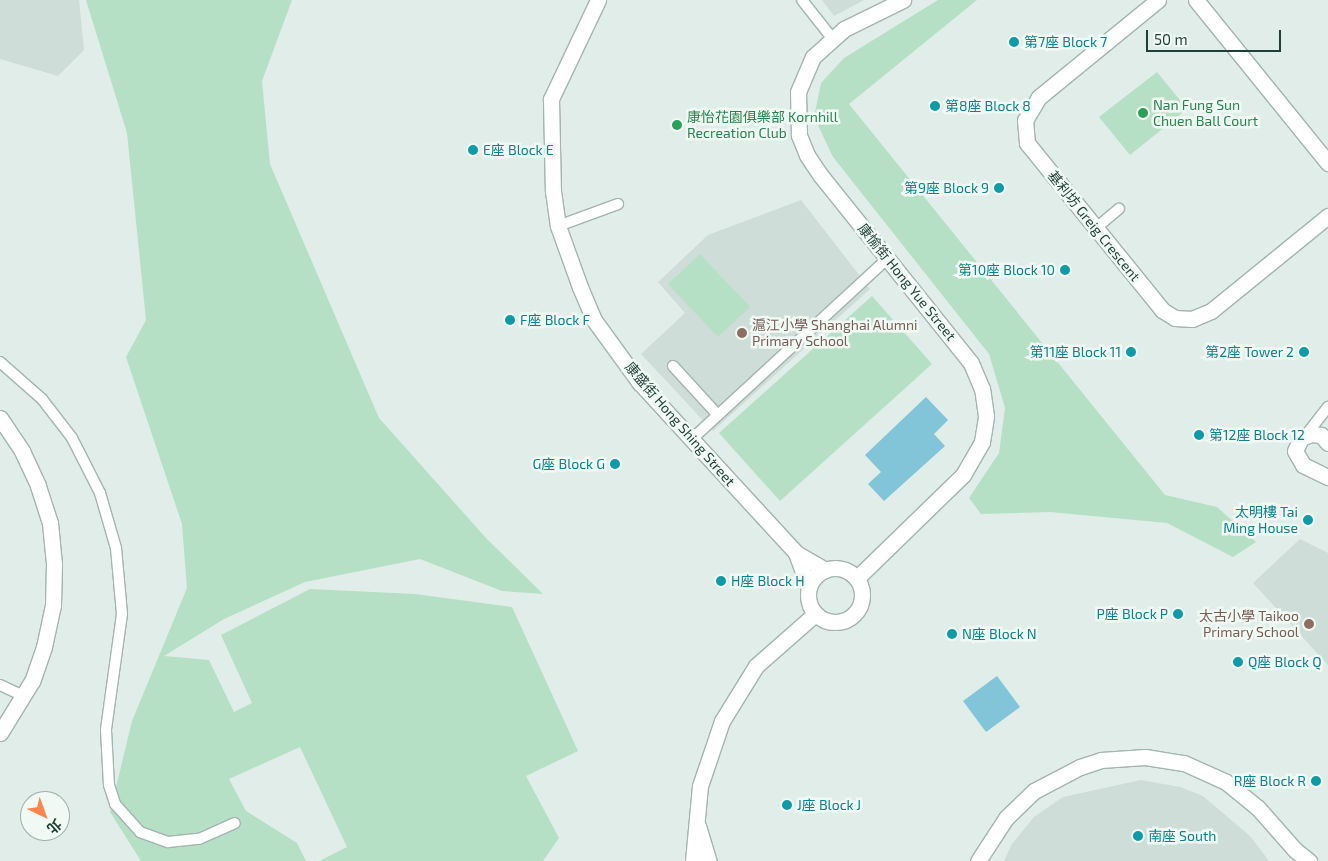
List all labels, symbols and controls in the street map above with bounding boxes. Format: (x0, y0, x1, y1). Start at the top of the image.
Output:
scale bar (1148, 20, 1283, 52)
text: 50 m (1154, 30, 1188, 48)
place label: 第7座 Block 7 (1024, 34, 1107, 50)
marker: 第7座 Block 7 (1008, 36, 1020, 48)
place label: Nan Fung Sun Chuen Ball Court (1153, 97, 1259, 130)
place label: 第8座 Block 8 (945, 98, 1031, 114)
marker: 第8座 Block 8 (929, 100, 941, 112)
marker: Nan Fung Sun Chuen Ball Court (1137, 107, 1149, 119)
place label: 康怡花園俱樂部 Kornhill Recreation Club (687, 109, 838, 142)
marker: 康怡花園俱樂部 Kornhill Recreation Club (671, 119, 683, 131)
place label: E座 Block E (483, 142, 554, 158)
marker: E座 Block E (467, 144, 479, 156)
street label: 基利坊 Greig Crescent (1044, 167, 1144, 285)
place label: 第9座 Block 9 (904, 180, 989, 196)
marker: 第9座 Block 9 (993, 182, 1005, 194)
street label: 康愉街 Hong Yue Street (854, 220, 960, 344)
place label: 第10座 Block 10 (958, 262, 1055, 278)
marker: 第10座 Block 10 (1059, 264, 1071, 276)
place label: F座 Block F (520, 312, 590, 328)
marker: F座 Block F (504, 314, 516, 326)
place label: 滬江小學 Shanghai Alumni Primary School (752, 317, 918, 350)
marker: 滬江小學 Shanghai Alumni Primary School (736, 327, 748, 339)
place label: 第11座 Block 11 (1030, 344, 1121, 360)
place label: 第2座 Tower 2 (1205, 344, 1294, 360)
marker: 第11座 Block 11 (1125, 346, 1137, 358)
marker: 第2座 Tower 2 (1298, 346, 1310, 358)
street label: 康盛街 Hong Shing Street (622, 359, 738, 489)
place label: 第12座 Block 12 (1209, 427, 1305, 443)
marker: 第12座 Block 12 (1193, 429, 1205, 441)
place label: G座 Block G (532, 456, 605, 472)
marker: G座 Block G (609, 458, 621, 470)
place label: 太明樓 Tai Ming House (1223, 504, 1298, 536)
marker: 太明樓 Tai Ming House (1302, 514, 1314, 526)
place label: H座 Block H (731, 573, 805, 589)
marker: H座 Block H (715, 575, 727, 587)
place label: P座 Block P (1096, 606, 1168, 622)
marker: P座 Block P (1172, 608, 1184, 620)
place label: 太古小學 Taikoo Primary School (1199, 608, 1299, 640)
marker: 太古小學 Taikoo Primary School (1303, 618, 1315, 630)
place label: N座 Block N (962, 626, 1037, 642)
marker: N座 Block N (946, 628, 958, 640)
place label: Q座 Block Q (1248, 654, 1322, 670)
marker: Q座 Block Q (1232, 656, 1244, 668)
place label: R座 Block R (1234, 773, 1306, 789)
marker: R座 Block R (1310, 775, 1322, 787)
north arrow (20, 791, 70, 841)
place label: J座 Block J (797, 797, 862, 813)
marker: J座 Block J (781, 799, 793, 811)
text: 北 (44, 816, 66, 838)
place label: 南座 South (1148, 828, 1216, 844)
marker: 南座 South (1132, 830, 1144, 842)

